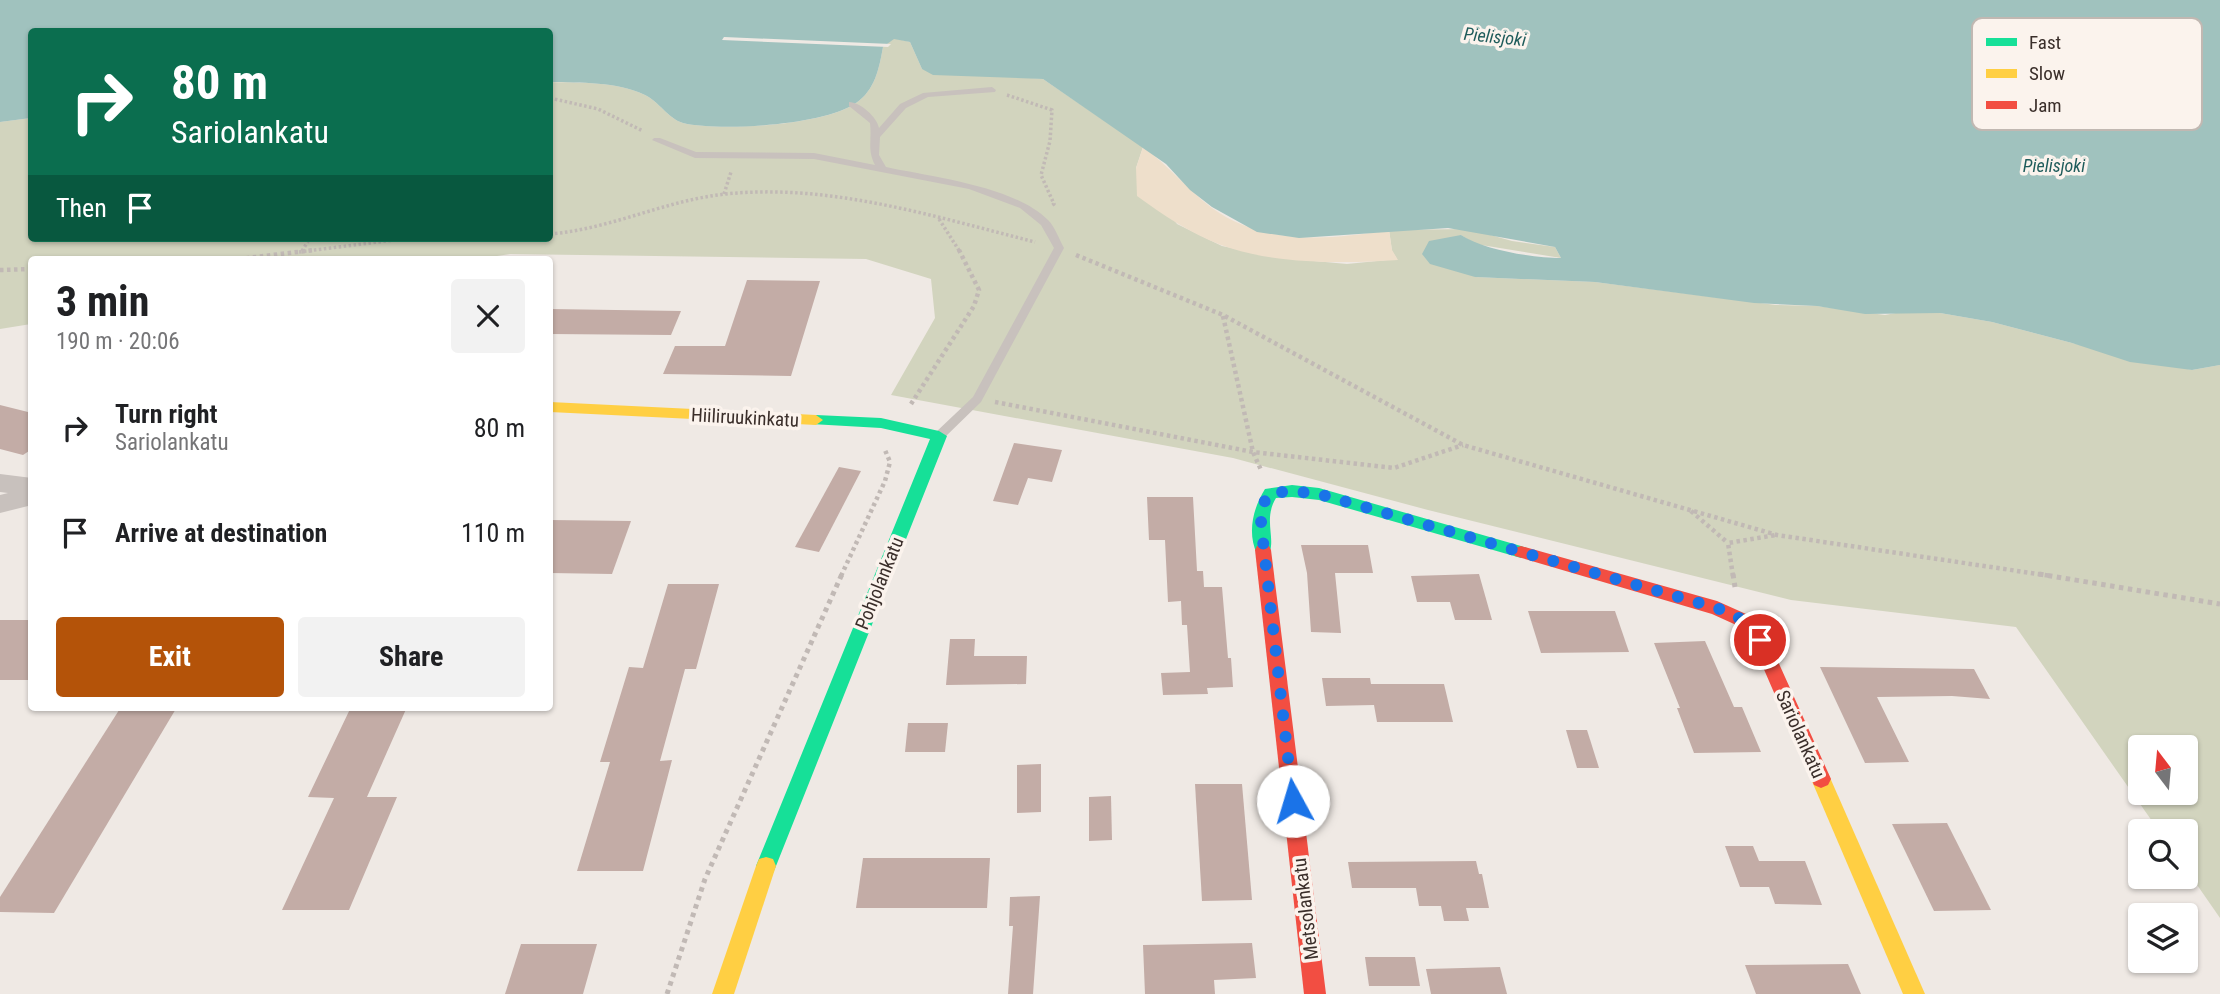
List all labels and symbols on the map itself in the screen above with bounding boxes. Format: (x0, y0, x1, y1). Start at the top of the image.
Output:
legend (1972, 18, 2202, 130)
water label: Pielisjoki (1463, 23, 1528, 50)
text: Fast (2029, 31, 2061, 54)
text: Slow (2029, 62, 2065, 85)
text: Jam (2029, 94, 2062, 117)
water label: Pielisjoki (2023, 155, 2086, 176)
street label: Hiiliruukinkatu (690, 403, 799, 432)
street label: Pohjolankatu (850, 533, 908, 633)
pin (1730, 610, 1790, 670)
street label: Sariolankatu (1771, 687, 1830, 782)
north arrow (2128, 735, 2198, 805)
position arrow (1256, 764, 1330, 838)
street label: Metsolankatu (1288, 857, 1323, 961)

